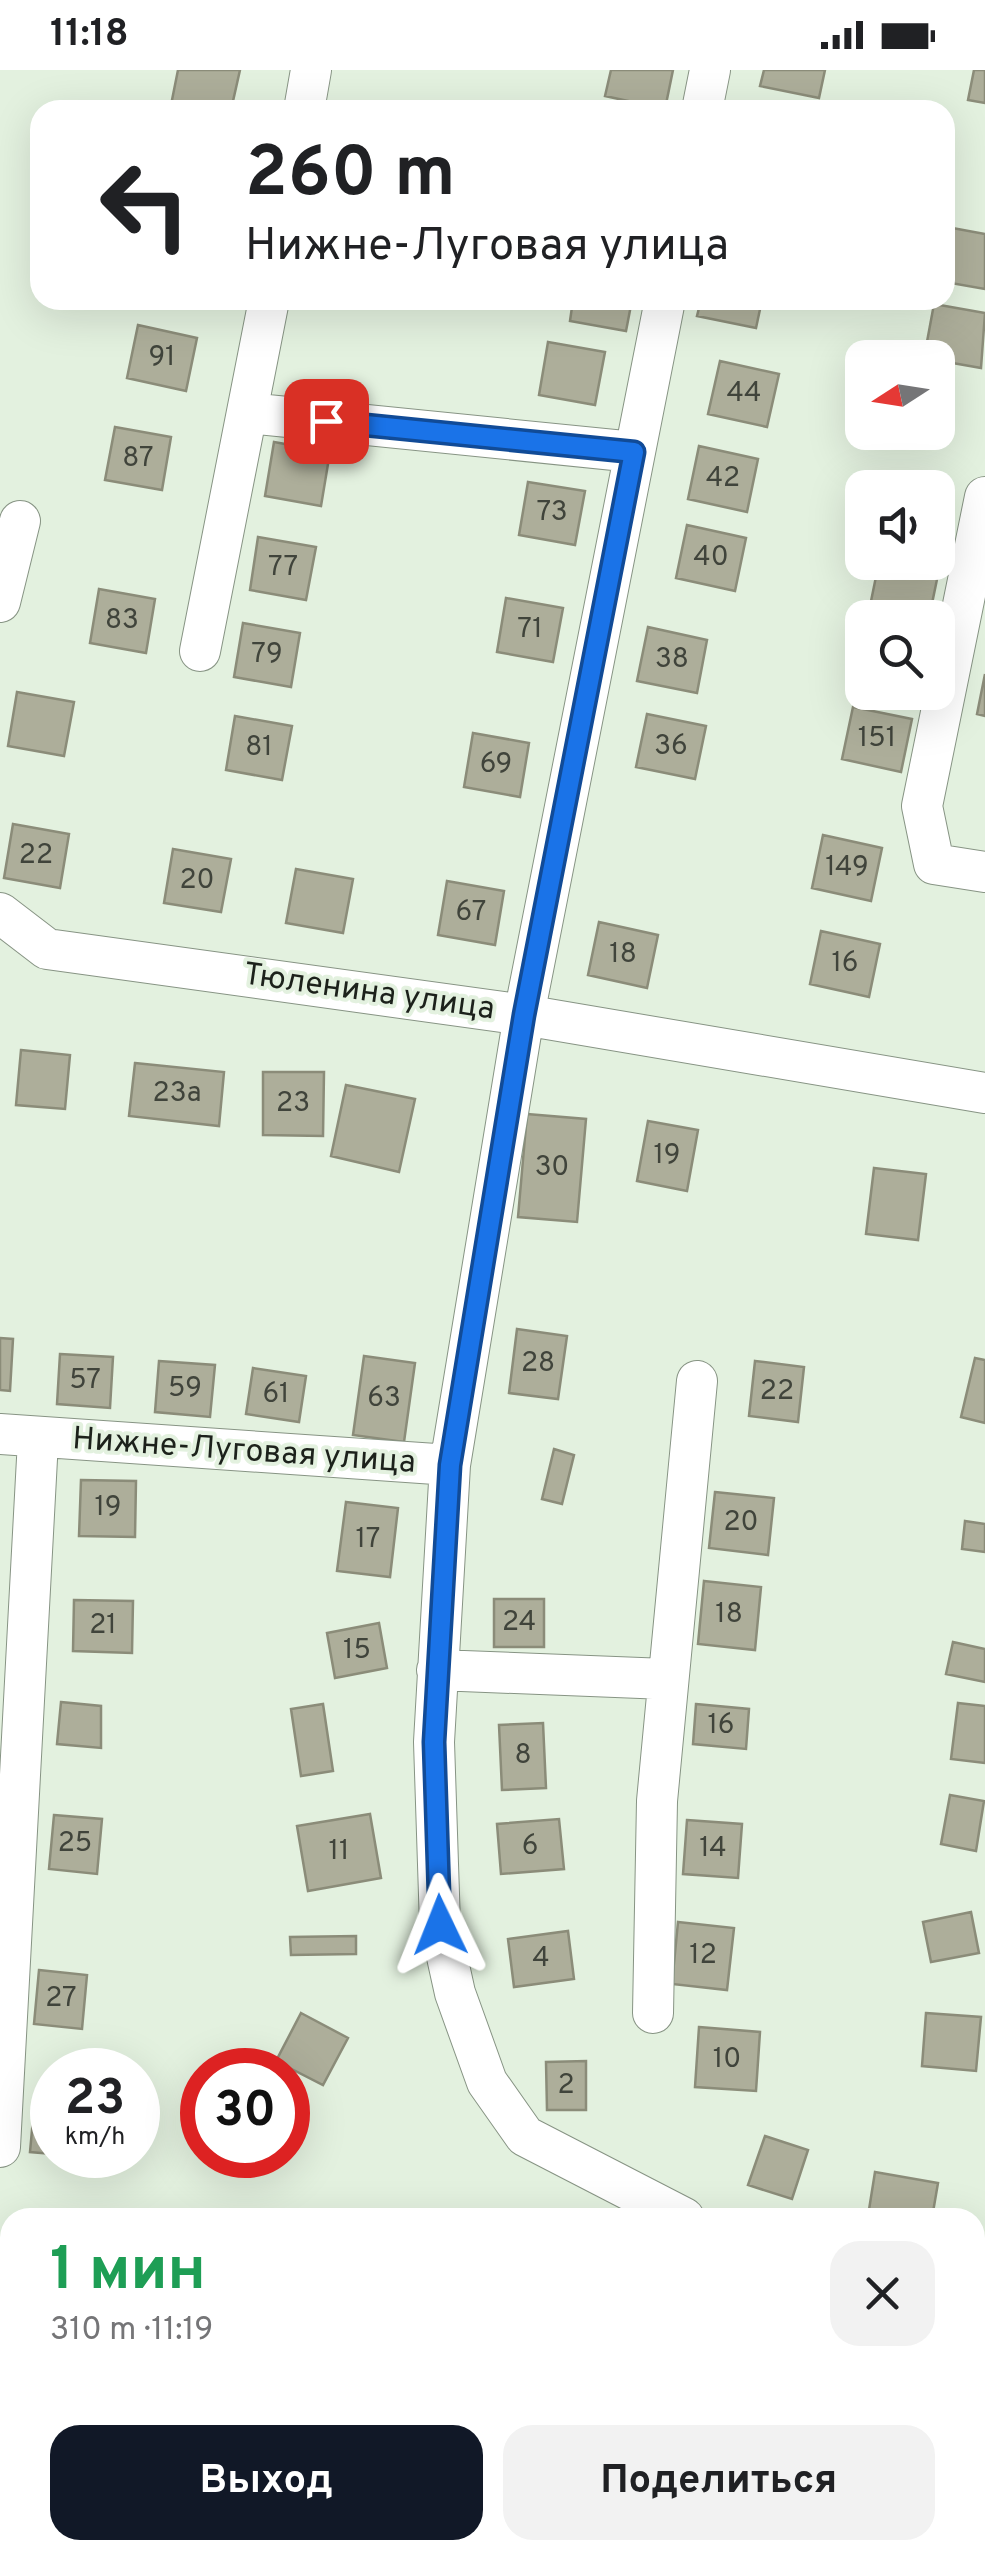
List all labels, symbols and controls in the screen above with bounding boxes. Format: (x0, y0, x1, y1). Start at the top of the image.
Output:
text: 11:18 (50, 11, 129, 60)
text: 260 m (245, 132, 456, 221)
icon: left (80, 140, 210, 270)
text: Нижне-Луговая улица (245, 219, 729, 276)
house number: 91 (148, 340, 176, 376)
north arrow (845, 340, 955, 450)
map controls (845, 340, 955, 710)
house number: 44 (727, 376, 761, 412)
pin (284, 379, 369, 464)
icon: arrive (299, 394, 354, 449)
house number: 87 (122, 441, 154, 477)
house number: 42 (706, 461, 740, 497)
button: sound (845, 470, 955, 580)
house number: 73 (536, 495, 568, 531)
house number: 40 (693, 540, 729, 576)
house number: 77 (268, 550, 298, 586)
button: search (845, 600, 955, 710)
house number: 83 (105, 603, 139, 639)
house number: 71 (517, 612, 543, 648)
house number: 79 (251, 637, 283, 673)
house number: 38 (655, 642, 689, 678)
house number: 151 (858, 721, 896, 757)
house number: 36 (654, 729, 688, 765)
house number: 81 (245, 730, 273, 766)
house number: 69 (480, 747, 512, 783)
house number: 22 (19, 838, 53, 874)
house number: 149 (825, 850, 869, 886)
house number: 20 (179, 863, 215, 899)
house number: 67 (456, 895, 486, 931)
house number: 18 (609, 937, 637, 973)
house number: 16 (831, 946, 859, 982)
street label: Тюленина улица (241, 956, 497, 1030)
house number: 23а (153, 1076, 201, 1112)
house number: 23 (276, 1086, 310, 1122)
house number: 19 (653, 1138, 681, 1174)
house number: 30 (535, 1150, 569, 1186)
house number: 28 (521, 1346, 555, 1382)
house number: 57 (69, 1363, 101, 1399)
house number: 59 (168, 1371, 202, 1407)
house number: 22 (760, 1374, 794, 1410)
house number: 61 (262, 1377, 290, 1413)
house number: 63 (367, 1381, 401, 1417)
street label: Нижне-Луговая улица (71, 1420, 417, 1484)
house number: 19 (94, 1490, 122, 1526)
house number: 20 (723, 1505, 759, 1541)
house number: 17 (356, 1522, 380, 1558)
house number: 18 (715, 1597, 743, 1633)
house number: 24 (502, 1605, 536, 1641)
house number: 21 (89, 1608, 117, 1644)
house number: 15 (343, 1633, 371, 1669)
house number: 16 (707, 1708, 735, 1744)
house number: 8 (514, 1738, 532, 1774)
house number: 25 (58, 1826, 92, 1862)
house number: 6 (522, 1829, 538, 1865)
house number: 14 (699, 1831, 727, 1867)
house number: 11 (329, 1834, 349, 1870)
position arrow (388, 1873, 492, 1977)
house number: 12 (689, 1938, 717, 1974)
house number: 4 (532, 1941, 550, 1977)
house number: 27 (45, 1981, 77, 2017)
house number: 10 (713, 2042, 741, 2078)
speed limit sign: 30 (180, 2048, 310, 2178)
house number: 2 (557, 2068, 575, 2104)
text: 23 (65, 2069, 125, 2132)
text: km/h (65, 2122, 125, 2154)
text: 1 мин (50, 2235, 206, 2311)
button: close (830, 2241, 935, 2346)
text: 310 m · 11:19 (50, 2311, 213, 2351)
button: Выход (50, 2425, 483, 2540)
button: Поделиться (503, 2425, 935, 2540)

